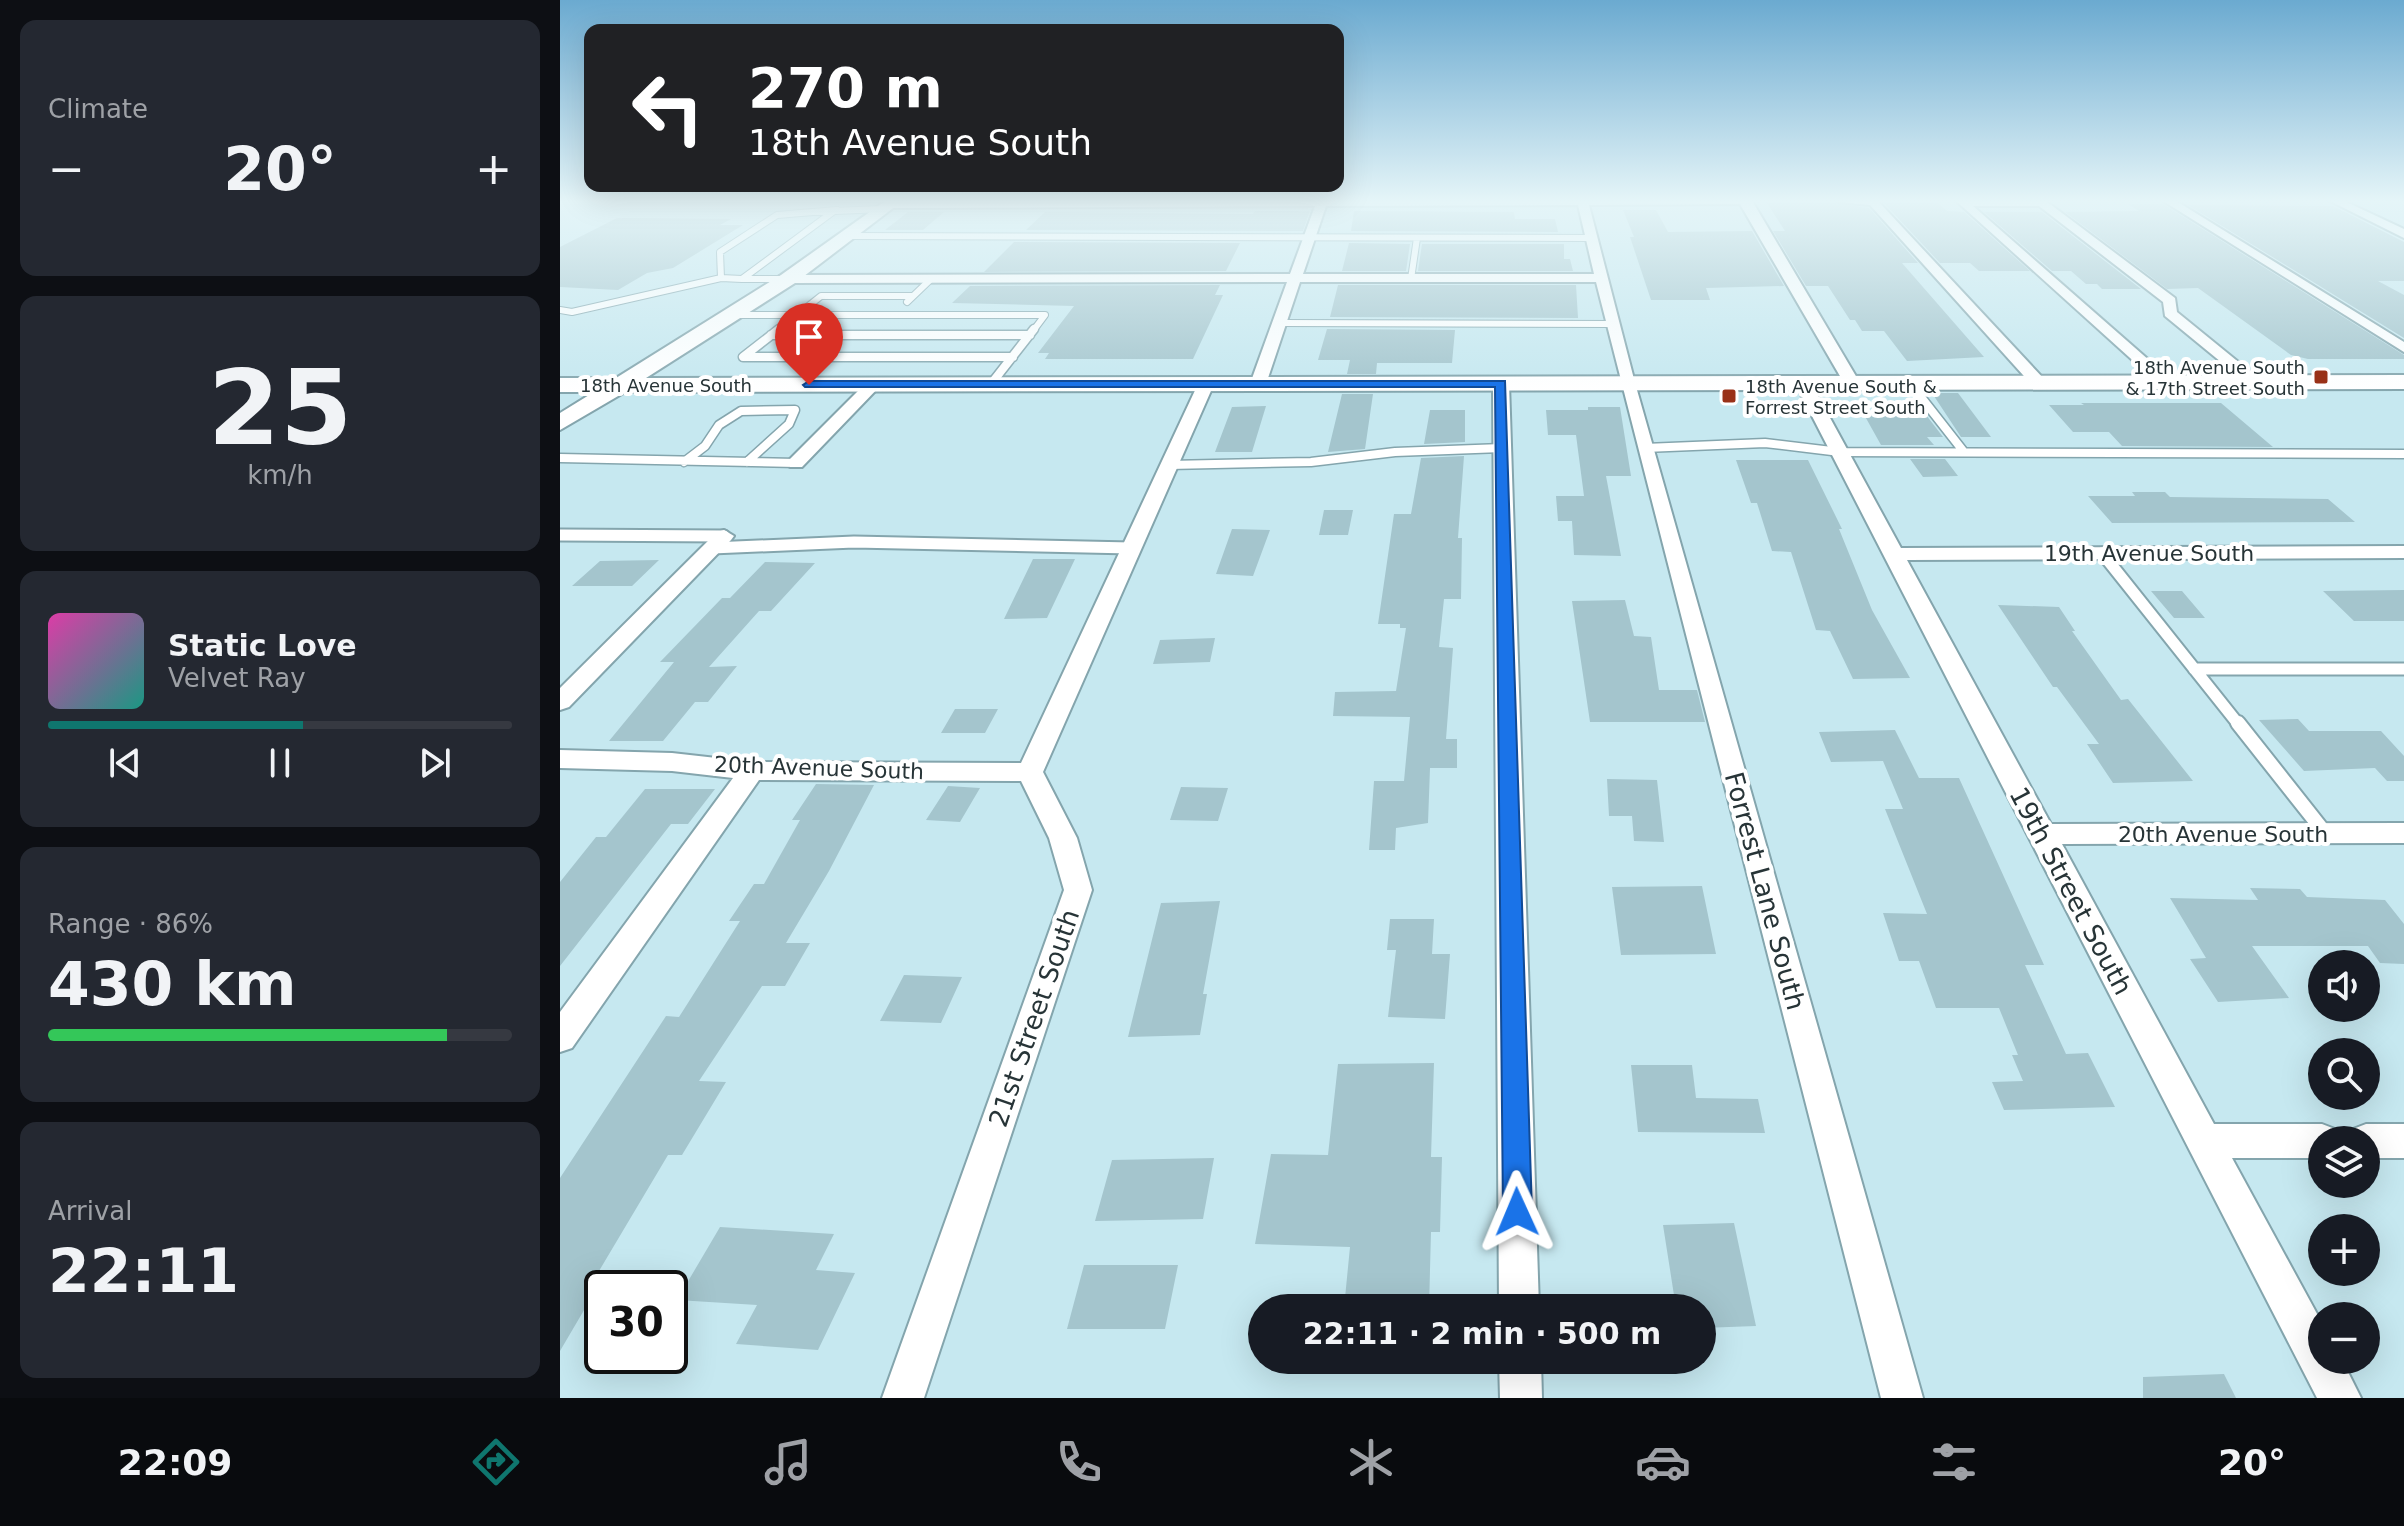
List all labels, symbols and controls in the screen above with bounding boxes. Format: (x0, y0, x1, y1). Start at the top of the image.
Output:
text: 270 m (748, 55, 943, 120)
icon: left (616, 56, 720, 160)
text: Climate (48, 94, 148, 124)
text: 18th Avenue South (748, 122, 1092, 163)
text: 20° (223, 134, 337, 204)
text: − (48, 143, 85, 194)
text: + (475, 143, 512, 194)
pin (775, 303, 843, 385)
icon: arrive (787, 315, 831, 359)
text: 25 (208, 347, 352, 469)
place label: 18th Avenue South & 17th Street South (2125, 357, 2305, 399)
marker: 18th Avenue South & 17th Street South (2312, 368, 2330, 386)
street label: 18th Avenue South (580, 375, 752, 396)
place label: 18th Avenue South & Forrest Street South (1745, 376, 1937, 418)
marker: 18th Avenue South & Forrest Street South (1720, 387, 1738, 405)
text: km/h (247, 460, 313, 490)
street label: 19th Avenue South (2044, 541, 2254, 566)
text: Static Love (168, 628, 357, 663)
text: Velvet Ray (168, 663, 306, 693)
icon: previous (103, 741, 147, 785)
icon: pause (258, 741, 302, 785)
icon: next (413, 741, 457, 785)
street label: 20th Avenue South (714, 752, 924, 784)
street label: Forrest Lane South (1719, 769, 1811, 1013)
street label: 19th Street South (2004, 782, 2138, 1000)
street label: 20th Avenue South (2118, 822, 2328, 847)
street label: 21st Street South (983, 905, 1085, 1131)
text: Range · 86% (48, 909, 213, 939)
text: 430 km (48, 949, 297, 1019)
map controls (2308, 950, 2380, 1374)
button: sound (2308, 950, 2380, 1022)
button: search (2308, 1038, 2380, 1110)
button: layers (2308, 1126, 2380, 1198)
position arrow (1475, 1170, 1559, 1254)
text: Arrival (48, 1196, 132, 1226)
button: + (2308, 1214, 2380, 1286)
text: 22:11 (48, 1236, 239, 1306)
speed limit sign: 30 (584, 1270, 688, 1374)
button: − (2308, 1302, 2380, 1374)
text: 22:11 · 2 min · 500 m (1303, 1316, 1661, 1351)
icon: directions (468, 1434, 524, 1490)
icon: music (760, 1434, 816, 1490)
icon: phone (1051, 1434, 1107, 1490)
icon: climate (1343, 1434, 1399, 1490)
icon: car (1635, 1434, 1691, 1490)
icon: filters (1926, 1434, 1982, 1490)
text: 22:09 (118, 1442, 232, 1483)
text: 20° (2218, 1442, 2286, 1483)

